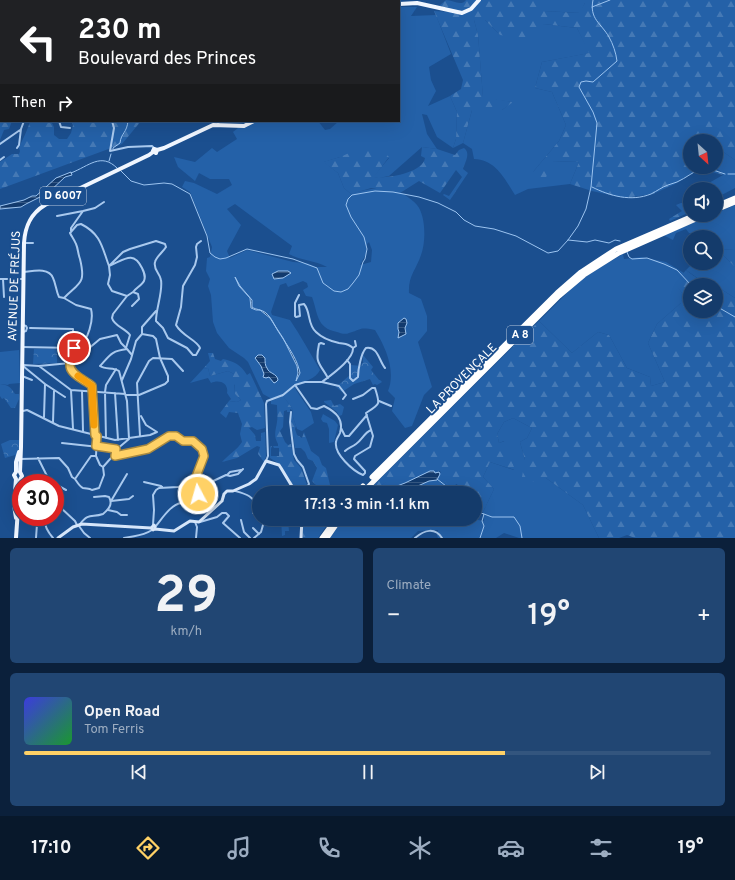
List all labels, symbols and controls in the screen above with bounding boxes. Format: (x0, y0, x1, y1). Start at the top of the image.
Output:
text: 230 m (78, 13, 161, 49)
icon: left (12, 16, 64, 68)
text: Boulevard des Princes (78, 48, 256, 71)
icon: right (54, 92, 76, 114)
text: Then (12, 94, 46, 113)
north arrow (683, 134, 723, 174)
map controls (683, 134, 723, 318)
button: sound (683, 182, 723, 222)
road number: D 6007 (40, 187, 86, 205)
button: search (683, 230, 723, 270)
street label: AVENUE DE FRÉJUS (5, 231, 25, 341)
button: layers (683, 278, 723, 318)
road number: A 8 (507, 326, 533, 344)
pin (57, 331, 91, 365)
icon: arrive (63, 337, 85, 359)
street label: LA PROVENÇALE (423, 340, 501, 418)
position arrow (177, 473, 219, 515)
speed limit sign: 30 (12, 474, 64, 526)
text: 17:13 · 3 min · 1.1 km (304, 496, 430, 515)
text: 29 (154, 565, 218, 631)
text: Climate (387, 578, 431, 594)
text: 19° (528, 598, 570, 635)
text: − (387, 603, 401, 630)
text: + (697, 603, 711, 630)
text: km/h (170, 624, 202, 640)
text: Open Road (84, 703, 160, 722)
text: Tom Ferris (84, 722, 144, 738)
icon: previous (128, 761, 150, 783)
icon: pause (357, 761, 379, 783)
icon: next (586, 761, 608, 783)
icon: directions (134, 834, 162, 862)
icon: music (225, 834, 253, 862)
icon: phone (315, 834, 343, 862)
icon: climate (406, 834, 434, 862)
icon: car (497, 834, 525, 862)
icon: filters (587, 834, 615, 862)
text: 17:10 (31, 837, 72, 860)
text: 19° (678, 837, 704, 860)

